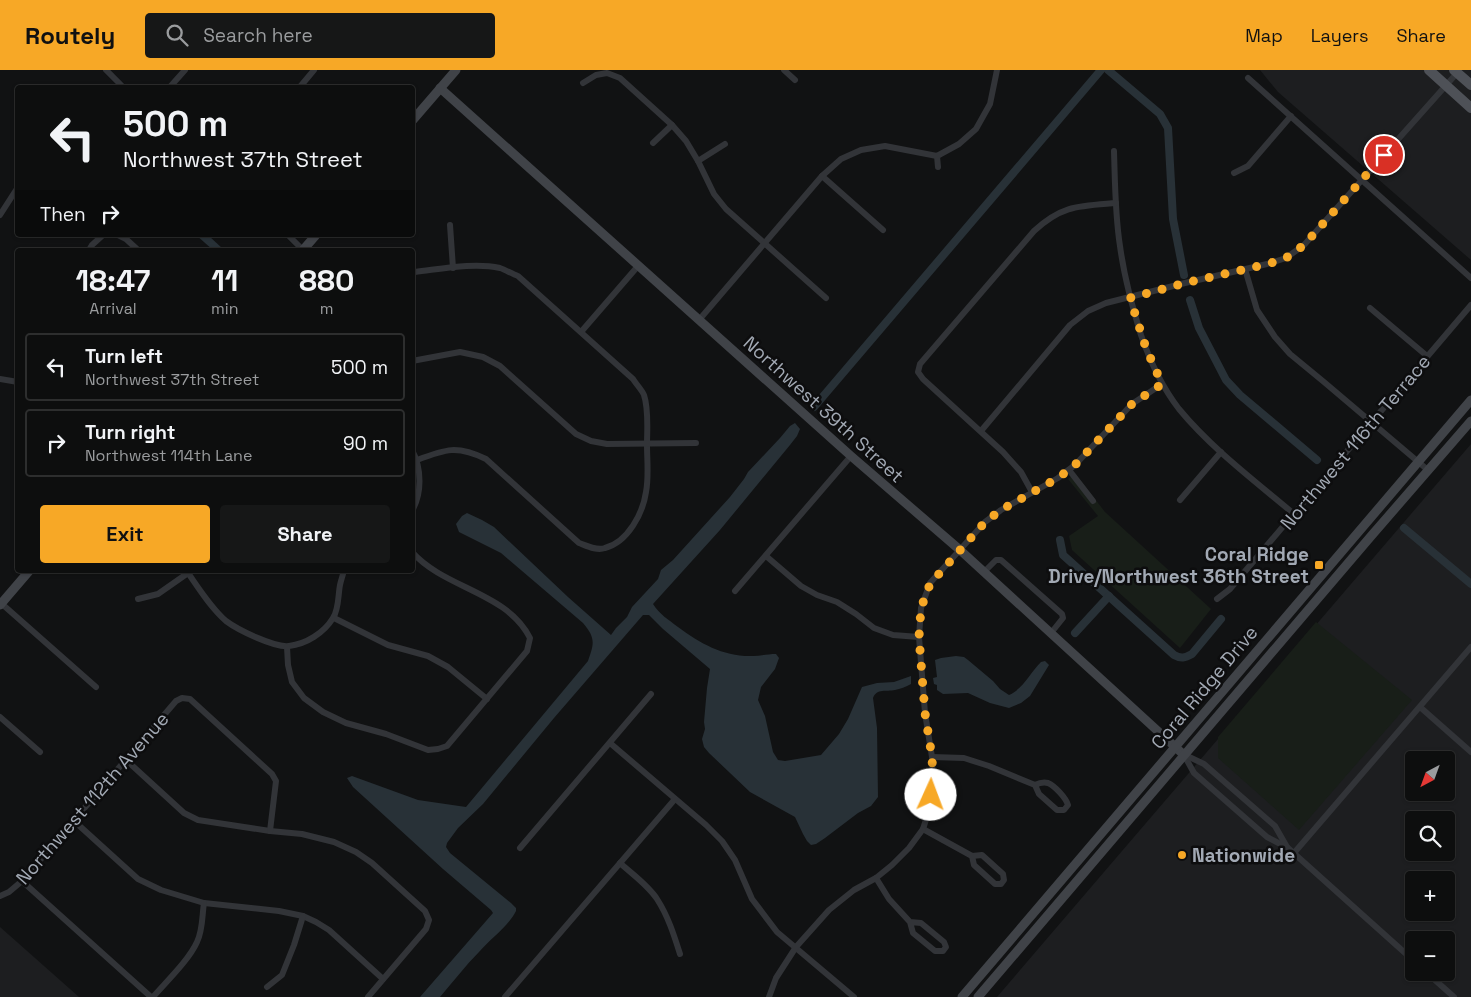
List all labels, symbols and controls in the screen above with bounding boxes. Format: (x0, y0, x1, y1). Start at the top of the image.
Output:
search box (145, 13, 495, 58)
text: Routely (25, 20, 115, 51)
icon: search (163, 21, 191, 49)
text: Search here (203, 23, 313, 48)
text: Map (1245, 24, 1283, 47)
text: Layers (1311, 24, 1368, 47)
text: Share (1396, 24, 1446, 47)
text: 500 m (123, 102, 228, 146)
icon: left (40, 105, 105, 170)
pin (1363, 134, 1405, 176)
icon: arrive (1370, 141, 1398, 169)
text: Northwest 37th Street (123, 145, 363, 173)
icon: right (96, 200, 124, 228)
text: Then (40, 202, 86, 227)
text: 18:47 (76, 261, 150, 300)
text: 11 (211, 261, 238, 300)
text: 880 (299, 261, 354, 300)
text: Arrival (89, 298, 137, 319)
text: min (211, 298, 238, 319)
text: m (320, 298, 334, 319)
street label: Northwest 39th Street (738, 331, 909, 488)
text: Turn left (85, 344, 163, 369)
street label: Northwest 116th Terrace (1275, 349, 1436, 535)
icon: left (42, 353, 70, 381)
text: 500 m (331, 355, 388, 380)
text: Northwest 37th Street (85, 369, 259, 390)
text: Turn right (85, 420, 175, 445)
icon: right (42, 429, 70, 457)
text: 90 m (343, 431, 388, 456)
text: Northwest 114th Lane (85, 445, 252, 466)
button: Exit (40, 505, 210, 563)
button: Share (220, 505, 390, 563)
place label: Coral Ridge Drive/Northwest 36th Street (1048, 542, 1309, 589)
marker: Coral Ridge Drive/Northwest 36th Street (1313, 559, 1325, 571)
street label: Coral Ridge Drive (1145, 620, 1263, 754)
street label: Northwest 112th Avenue (10, 707, 174, 890)
north arrow (1405, 751, 1455, 801)
map controls (1405, 751, 1455, 981)
position arrow (904, 768, 956, 820)
button: search (1405, 811, 1455, 861)
place label: Nationwide (1192, 843, 1295, 868)
marker: Nationwide (1176, 849, 1188, 861)
button: + (1405, 871, 1455, 921)
button: − (1405, 931, 1455, 981)

